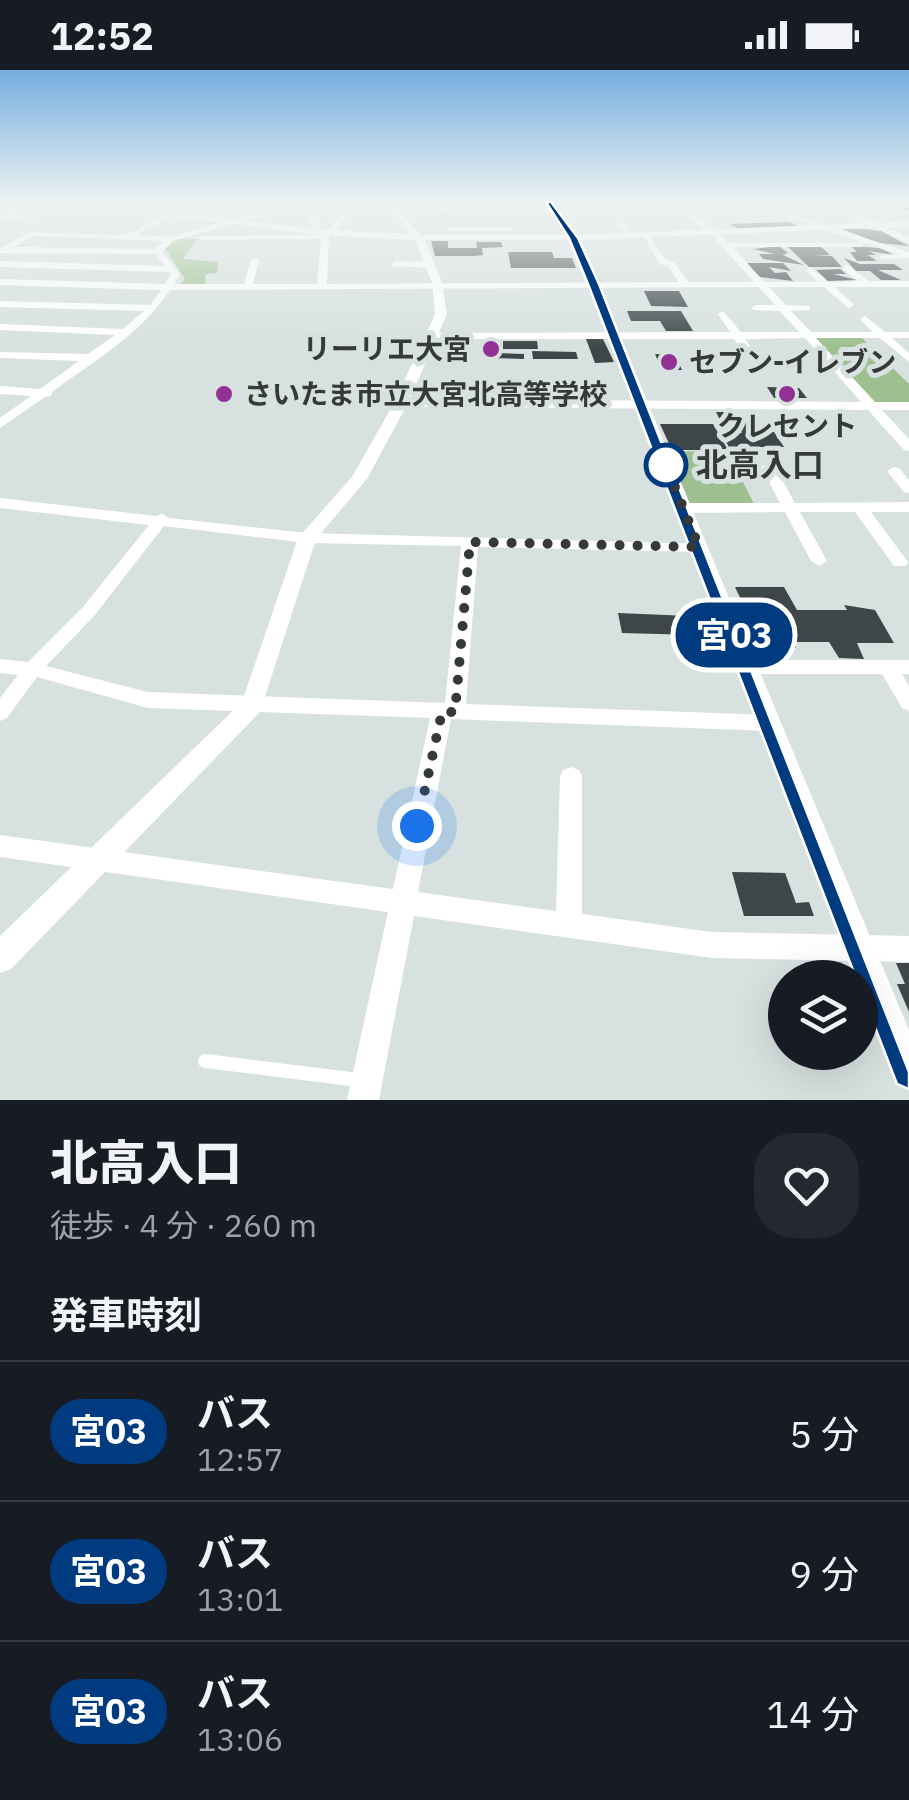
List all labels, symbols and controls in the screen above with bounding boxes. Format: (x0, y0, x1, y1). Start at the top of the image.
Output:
text: 12:52 (50, 11, 154, 60)
place label: リーリエ大宮 (303, 330, 471, 367)
marker: リーリエ大宮 (480, 338, 502, 360)
place label: セブン-イレブン (689, 343, 896, 380)
marker: セブン-イレブン (658, 351, 680, 373)
place label: さいたま市立大宮北高等学校 (244, 375, 607, 412)
marker: さいたま市立大宮北高等学校 (213, 383, 235, 405)
marker: クレセント (776, 383, 798, 405)
place label: クレセント (717, 407, 857, 444)
place label: 北高入口 (696, 443, 824, 485)
marker: 北高入口 (645, 444, 687, 486)
line badge: 宮03 (676, 602, 792, 668)
text: 宮03 (695, 612, 773, 658)
your location (392, 801, 442, 851)
map controls (768, 960, 878, 1070)
button: layers (768, 960, 878, 1070)
text: 北高入口 (50, 1131, 242, 1193)
button: heart (754, 1133, 859, 1238)
text: 徒歩 · 4 分 · 260 m (50, 1204, 317, 1246)
text: 発車時刻 (50, 1290, 202, 1339)
text: バス (197, 1388, 273, 1437)
text: 宮03 (70, 1408, 147, 1454)
text: 5 分 (789, 1409, 859, 1458)
text: 12:57 (197, 1438, 283, 1480)
text: バス (197, 1528, 273, 1577)
text: 宮03 (70, 1548, 147, 1594)
text: 9 分 (789, 1549, 859, 1598)
text: 13:01 (197, 1578, 283, 1620)
text: バス (197, 1668, 273, 1717)
text: 宮03 (70, 1688, 147, 1734)
text: 14 分 (766, 1689, 859, 1738)
text: 13:06 (197, 1718, 283, 1760)

